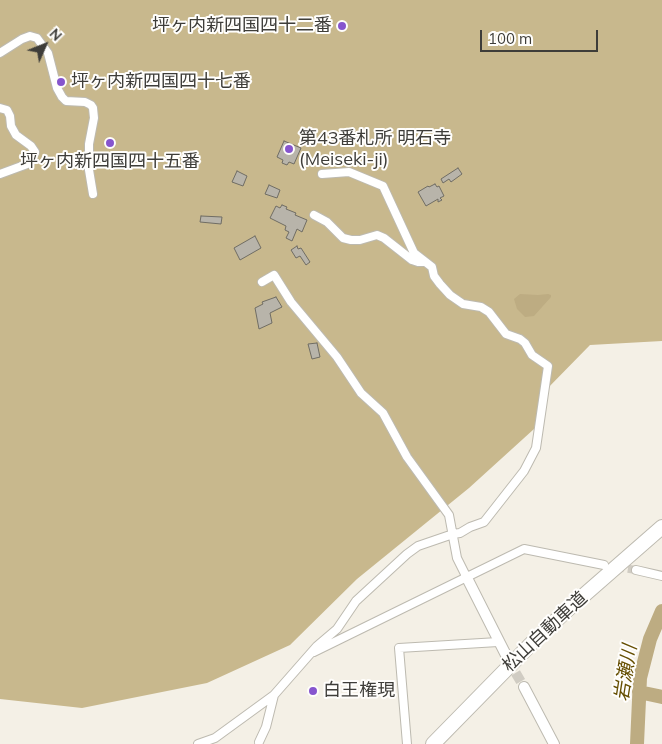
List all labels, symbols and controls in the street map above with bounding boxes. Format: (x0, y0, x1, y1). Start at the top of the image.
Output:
place label: 坪ヶ内新四国四十二番 (152, 15, 332, 37)
north arrow (20, 20, 70, 70)
marker: 坪ヶ内新四国四十二番 (336, 20, 348, 32)
scale bar (482, 20, 600, 52)
text: N (46, 25, 66, 45)
text: 100 m (488, 29, 532, 48)
place label: 坪ヶ内新四国四十七番 (71, 71, 251, 93)
marker: 坪ヶ内新四国四十七番 (55, 76, 67, 88)
place label: 第43番札所 明石寺 (Meiseki-ji) (299, 128, 451, 170)
marker: 坪ヶ内新四国四十五番 (104, 137, 116, 149)
marker: 第43番札所 明石寺 (Meiseki-ji) (283, 143, 295, 155)
place label: 坪ヶ内新四国四十五番 (20, 151, 200, 173)
street label: 松山自動車道 (498, 587, 592, 677)
water label: 岩瀬川 (610, 643, 642, 703)
place label: 白王権現 (323, 680, 395, 702)
marker: 白王権現 (307, 685, 319, 697)

